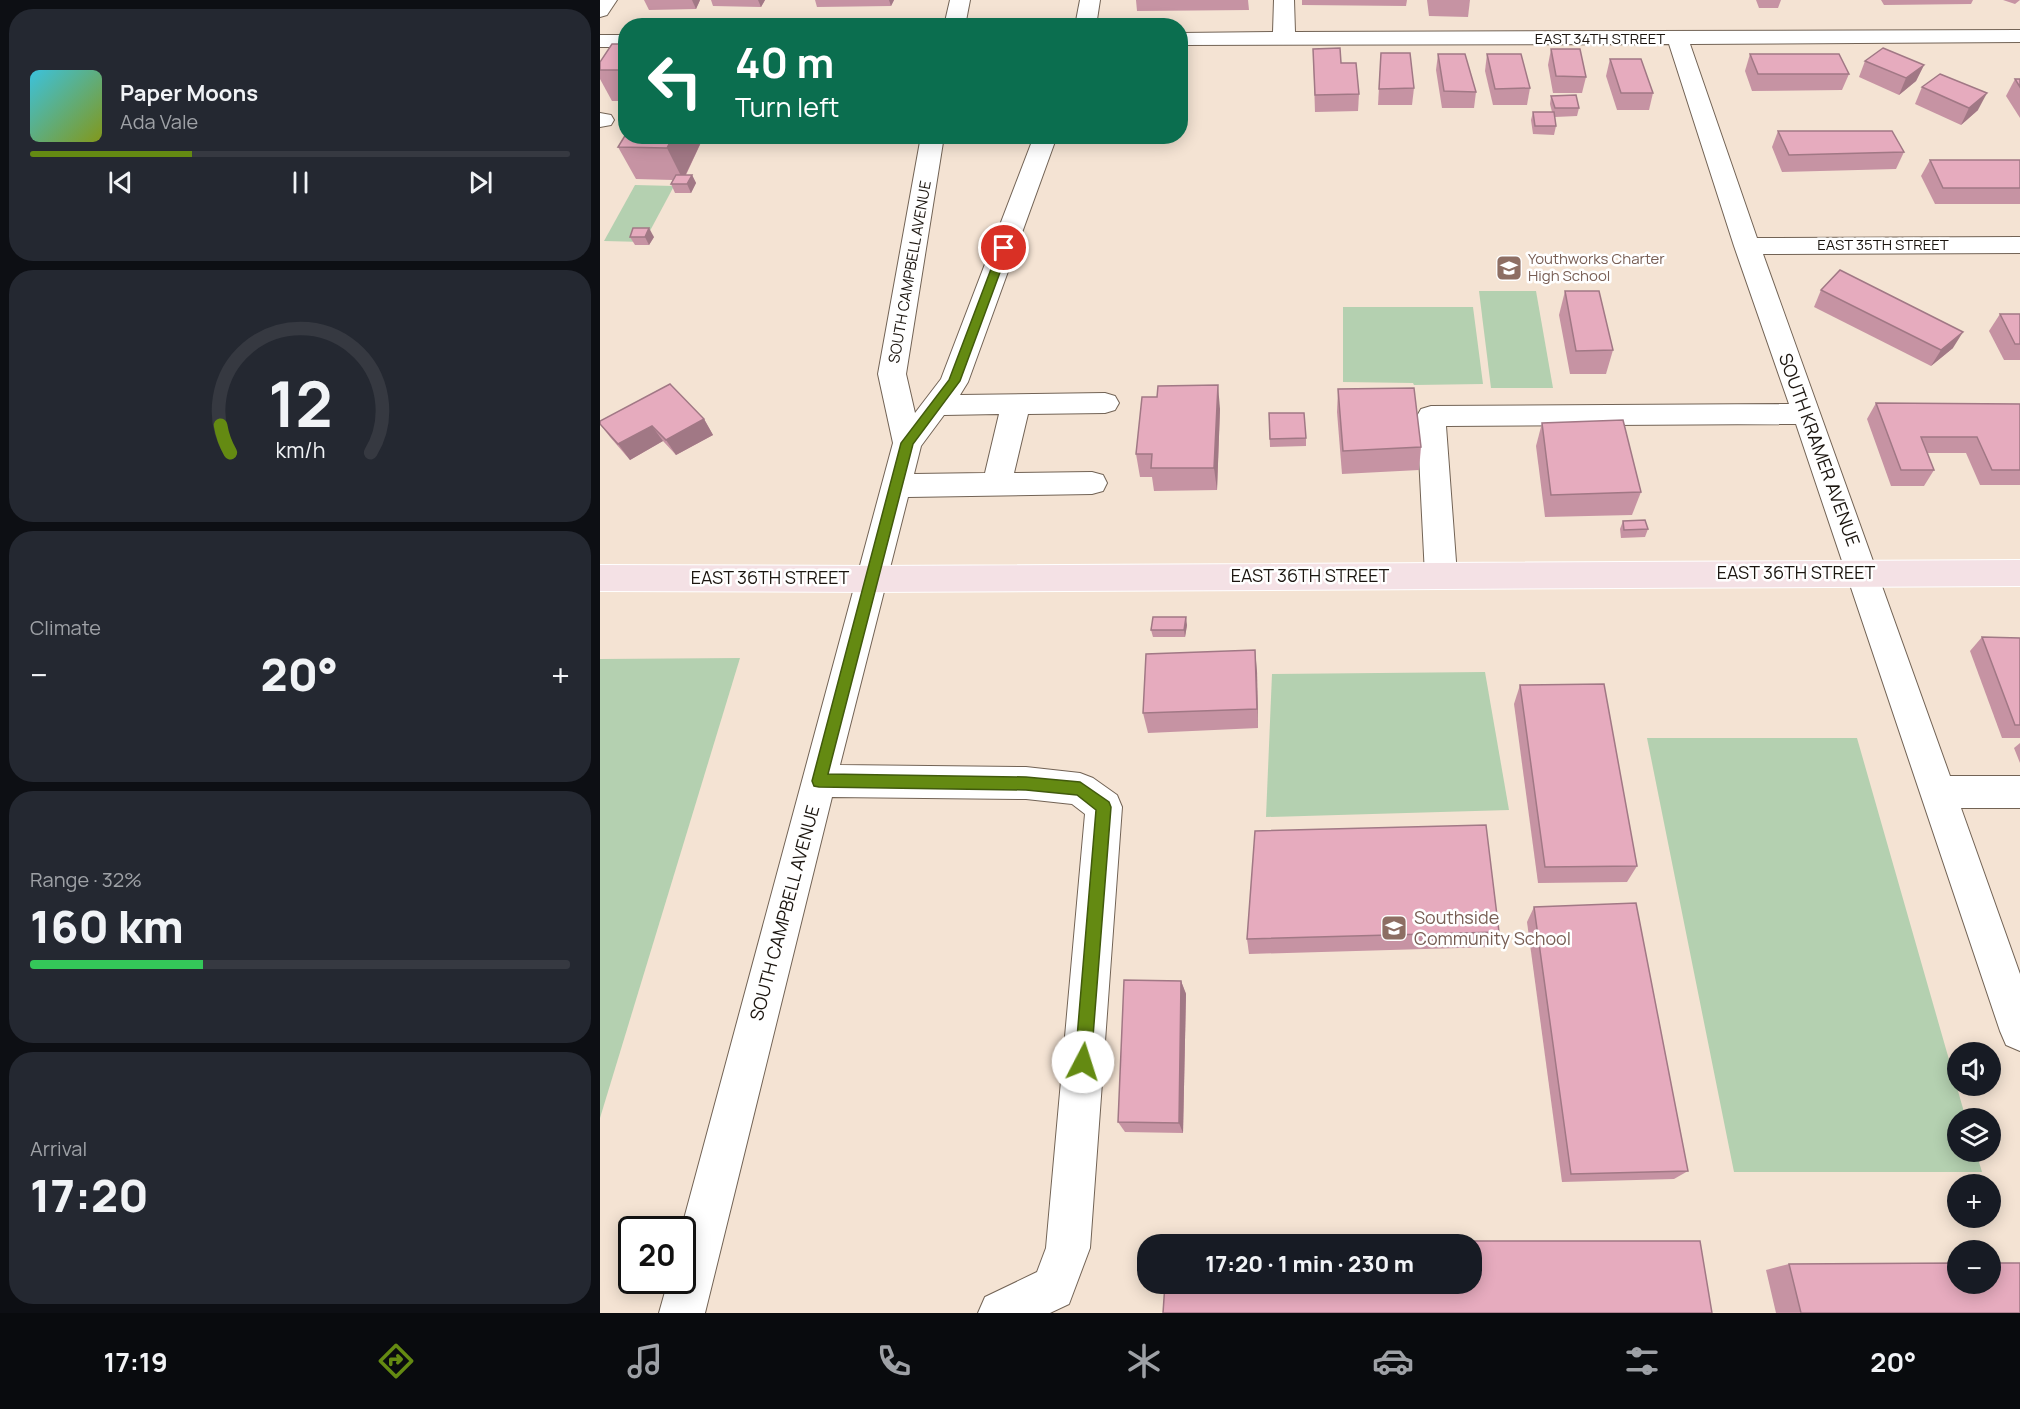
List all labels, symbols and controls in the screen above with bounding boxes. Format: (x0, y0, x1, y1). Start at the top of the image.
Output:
street label: EAST 34TH STREET (1535, 28, 1665, 49)
text: 40 m (735, 33, 834, 91)
icon: left (636, 42, 714, 120)
text: Paper Moons (120, 78, 258, 108)
text: Turn left (735, 88, 839, 125)
text: Ada Vale (120, 108, 198, 135)
icon: previous (104, 166, 137, 199)
icon: pause (284, 166, 317, 199)
icon: next (464, 166, 497, 199)
street label: SOUTH CAMPBELL AVENUE (883, 179, 936, 365)
pin (978, 222, 1029, 273)
icon: arrive (987, 231, 1020, 264)
street label: EAST 35TH STREET (1817, 234, 1949, 255)
place label: Youthworks Charter High School (1528, 248, 1665, 286)
school or university icon: Youthworks Charter High School (1494, 253, 1524, 283)
street label: SOUTH KRAMER AVENUE (1774, 350, 1866, 549)
text: 12 (268, 360, 332, 446)
text: km/h (275, 435, 325, 464)
street label: EAST 36TH STREET (1717, 560, 1875, 584)
street label: EAST 36TH STREET (1231, 563, 1389, 587)
street label: EAST 36TH STREET (691, 565, 849, 589)
text: Climate (30, 614, 101, 641)
text: 20° (261, 643, 338, 705)
text: − (30, 652, 48, 697)
text: + (551, 652, 570, 697)
street label: SOUTH CAMPBELL AVENUE (744, 802, 824, 1023)
text: Range · 32% (30, 866, 142, 893)
text: 160 km (30, 895, 184, 957)
place label: Southside Community School (1414, 905, 1571, 950)
school or university icon: Southside Community School (1379, 913, 1409, 943)
position arrow (1051, 1030, 1115, 1094)
map controls (1947, 1042, 2001, 1294)
button: sound (1947, 1042, 2001, 1096)
button: layers (1947, 1108, 2001, 1162)
text: Arrival (30, 1135, 87, 1162)
text: 17:20 (30, 1164, 149, 1226)
button: + (1947, 1174, 2001, 1228)
speed limit sign: 20 (618, 1216, 696, 1294)
button: − (1947, 1240, 2001, 1294)
text: 17:20 · 1 min · 230 m (1205, 1249, 1414, 1279)
icon: directions (375, 1340, 417, 1382)
icon: music (624, 1340, 666, 1382)
icon: phone (873, 1340, 915, 1382)
icon: climate (1123, 1340, 1165, 1382)
icon: car (1372, 1340, 1414, 1382)
icon: filters (1621, 1340, 1663, 1382)
text: 17:19 (104, 1343, 168, 1380)
text: 20° (1870, 1343, 1916, 1380)

